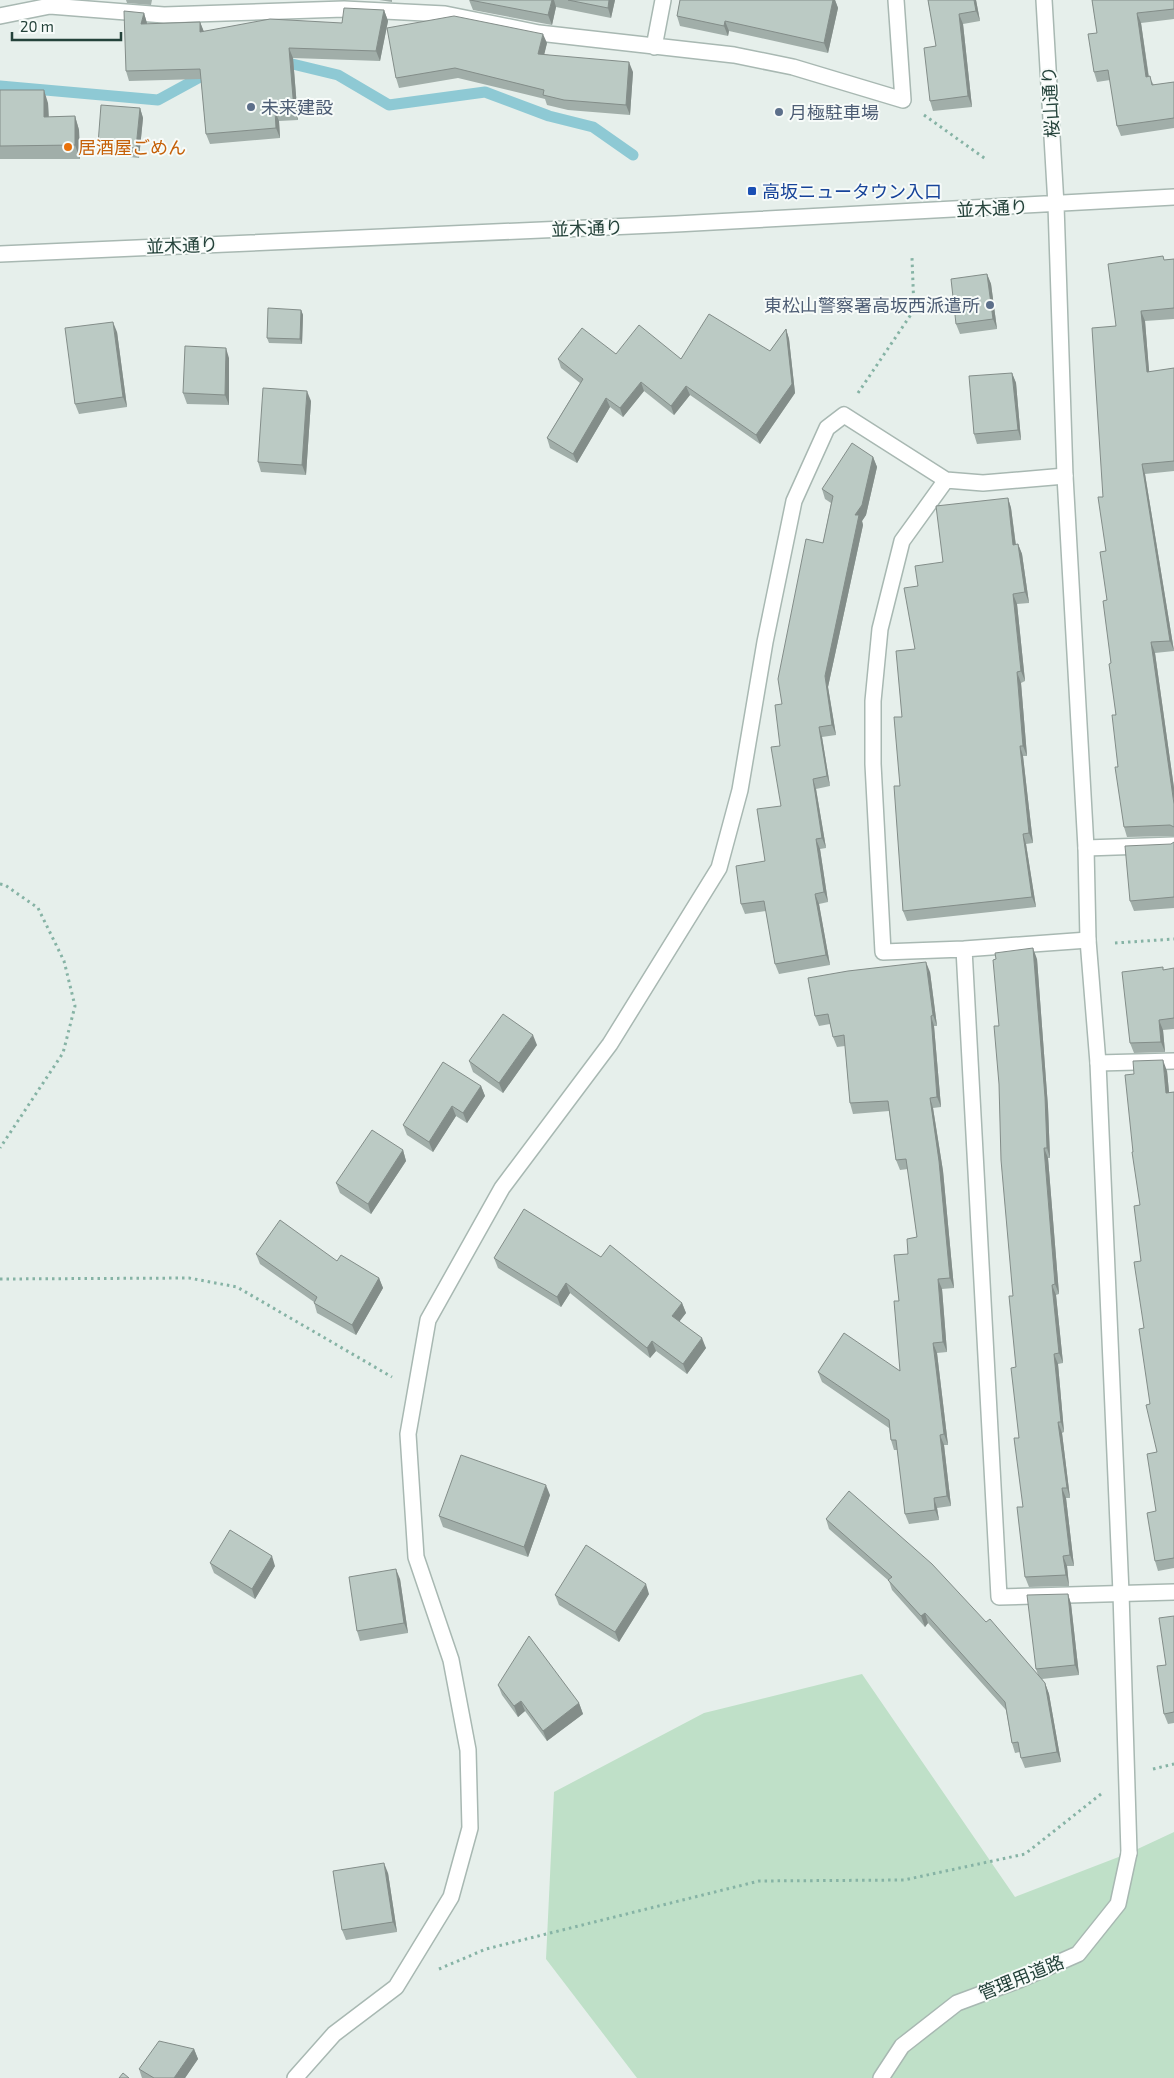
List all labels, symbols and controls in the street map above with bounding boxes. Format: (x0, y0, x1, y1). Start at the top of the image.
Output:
scale bar (12, 10, 121, 42)
text: 20 m (20, 17, 54, 35)
street label: 桜山通り (1037, 65, 1063, 139)
place label: 未来建設 (261, 96, 333, 118)
marker: 未来建設 (245, 101, 257, 113)
place label: 月極駐車場 (789, 101, 879, 123)
marker: 月極駐車場 (773, 106, 785, 118)
place label: 居酒屋ごめん (78, 136, 186, 158)
marker: 居酒屋ごめん (62, 141, 74, 153)
place label: 高坂ニュータウン入口 (762, 180, 942, 202)
marker: 高坂ニュータウン入口 (746, 185, 758, 197)
street label: 並木通り (955, 195, 1029, 221)
street label: 並木通り (551, 216, 623, 240)
street label: 並木通り (146, 233, 218, 257)
place label: 東松山警察署高坂西派遣所 (764, 294, 980, 316)
marker: 東松山警察署高坂西派遣所 (984, 299, 996, 311)
street label: 管理用道路 (975, 1950, 1067, 2004)

